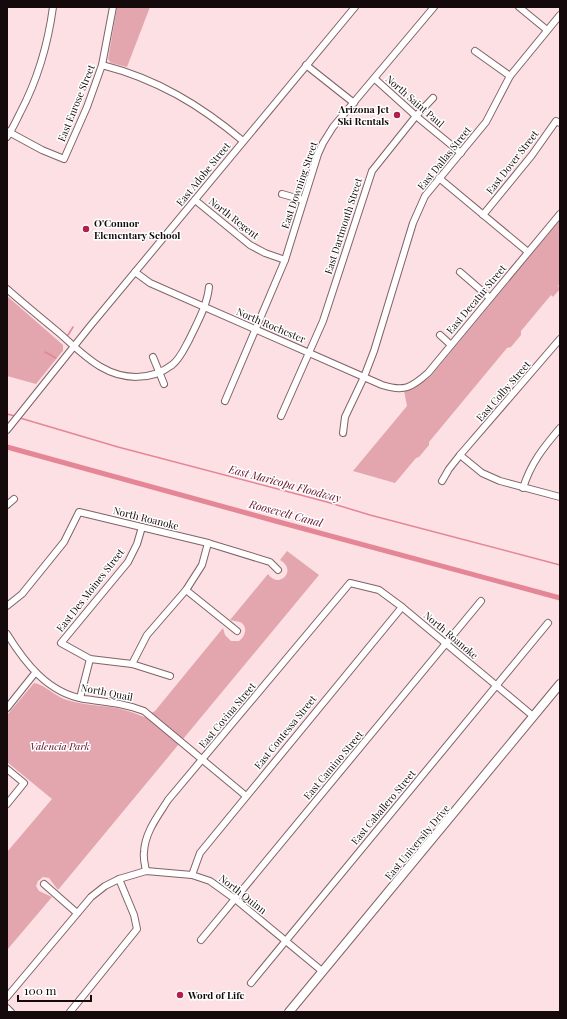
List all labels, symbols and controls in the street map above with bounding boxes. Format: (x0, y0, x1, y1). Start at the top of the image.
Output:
street label: East Enrose Street (54, 62, 98, 144)
street label: North Saint Paul (383, 72, 447, 130)
place label: Arizona Jet Ski Rentals (337, 102, 389, 128)
marker: Arizona Jet Ski Rentals (392, 110, 402, 120)
street label: East Dallas Street (414, 123, 474, 193)
street label: East Dover Street (483, 127, 542, 197)
street label: East Adobe Street (173, 139, 233, 209)
street label: East Downing Street (278, 139, 321, 230)
street label: East Dartmouth Street (321, 176, 365, 276)
street label: North Regent (206, 194, 262, 242)
place label: O'Connor Elementary School (94, 216, 180, 242)
marker: O'Connor Elementary School (81, 224, 91, 234)
street label: East Decatur Street (443, 261, 509, 337)
street label: North Rochester (234, 304, 308, 346)
street label: East Colby Street (473, 357, 534, 424)
water label: East Maricopa Floodway (226, 461, 343, 505)
water label: Roosevelt Canal (247, 496, 325, 530)
street label: North Roanoke (112, 503, 180, 533)
street label: East Des Moines Street (53, 545, 127, 635)
street label: North Roanoke (421, 608, 481, 662)
street label: East Covina Street (195, 679, 259, 751)
street label: North Quail (80, 680, 134, 704)
street label: East Contessa Street (251, 692, 320, 772)
street label: East Camino Street (300, 727, 366, 802)
park label: Valencia Park (30, 739, 90, 753)
street label: East Caballero Street (348, 766, 419, 847)
street label: East University Drive (381, 802, 453, 882)
street label: North Quinn (216, 871, 270, 917)
scale bar (18, 977, 91, 1003)
text: 100 m (24, 982, 57, 998)
place label: Word of Life (187, 988, 245, 1002)
marker: Word of Life (175, 990, 185, 1000)

